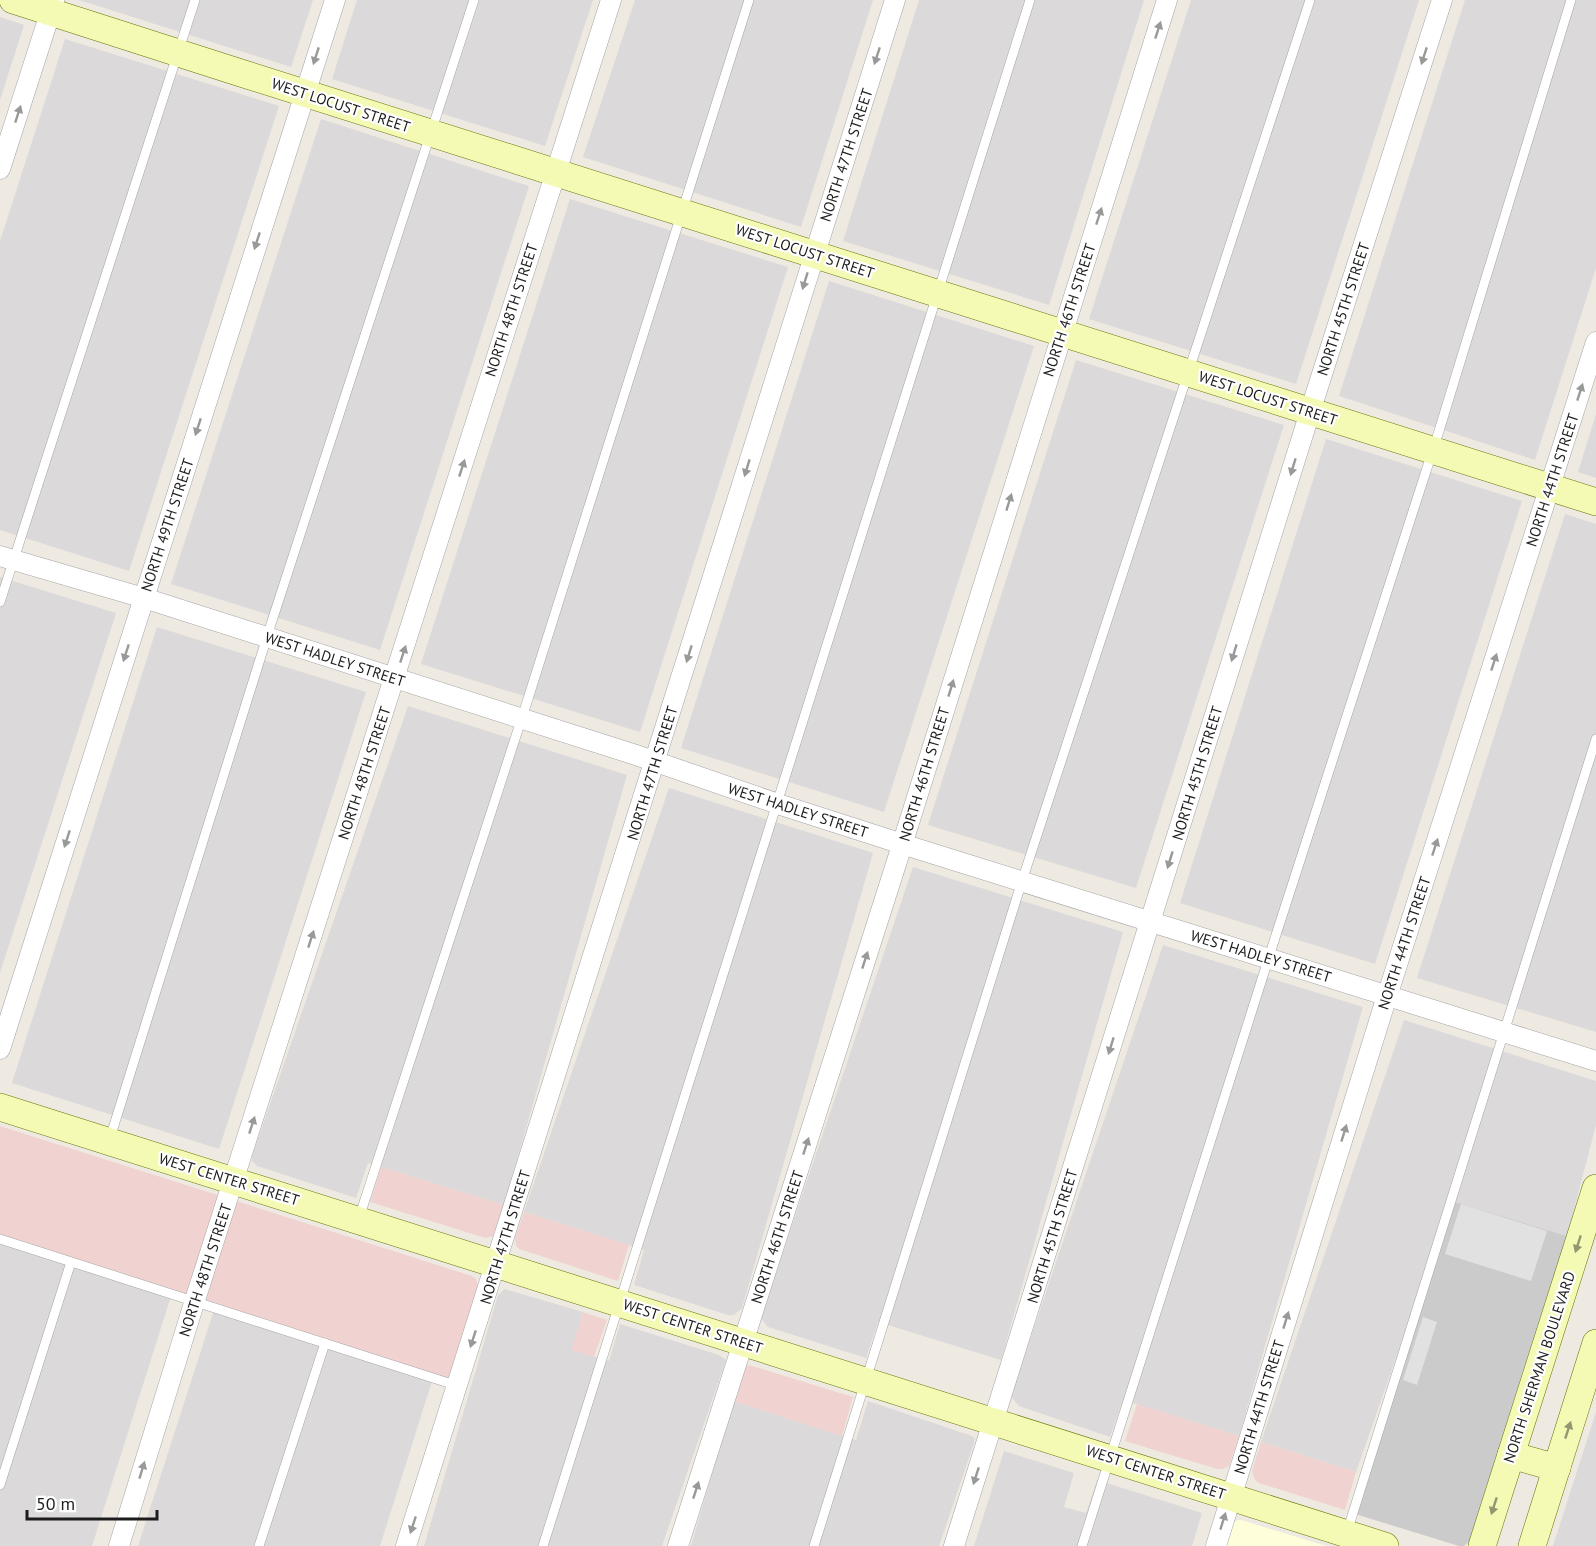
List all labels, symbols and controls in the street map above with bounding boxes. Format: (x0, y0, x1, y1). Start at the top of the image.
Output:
one-way arrow (1153, 21, 1163, 39)
one-way arrow (311, 47, 321, 65)
one-way arrow (872, 47, 882, 65)
one-way arrow (1419, 47, 1428, 65)
street label: WEST LOCUST STREET (269, 74, 413, 137)
street label: NORTH 47TH STREET (815, 85, 877, 224)
one-way arrow (14, 105, 23, 123)
one-way arrow (1095, 207, 1104, 225)
street label: WEST LOCUST STREET (733, 220, 877, 283)
one-way arrow (252, 232, 261, 250)
street label: NORTH 45TH STREET (1312, 239, 1374, 378)
street label: NORTH 48TH STREET (480, 240, 542, 379)
street label: NORTH 46TH STREET (1038, 240, 1100, 379)
one-way arrow (800, 272, 809, 290)
street label: WEST LOCUST STREET (1196, 367, 1340, 430)
one-way arrow (1576, 383, 1585, 401)
street label: NORTH 44TH STREET (1521, 410, 1583, 549)
one-way arrow (193, 418, 203, 436)
street label: NORTH 49TH STREET (136, 455, 198, 594)
one-way arrow (1287, 458, 1297, 476)
one-way arrow (457, 459, 467, 477)
one-way arrow (742, 459, 751, 477)
one-way arrow (1005, 493, 1014, 511)
street label: WEST HADLEY STREET (263, 627, 408, 691)
one-way arrow (121, 644, 130, 662)
one-way arrow (399, 645, 408, 663)
one-way arrow (684, 645, 694, 663)
one-way arrow (1229, 645, 1238, 663)
one-way arrow (1490, 653, 1499, 671)
one-way arrow (947, 679, 956, 697)
street label: NORTH 48TH STREET (333, 703, 395, 842)
street label: NORTH 47TH STREET (623, 703, 682, 842)
street label: NORTH 45TH STREET (1168, 703, 1227, 842)
street label: NORTH 46TH STREET (895, 704, 954, 843)
street label: WEST HADLEY STREET (726, 778, 871, 842)
one-way arrow (62, 830, 71, 848)
one-way arrow (1430, 838, 1440, 856)
one-way arrow (1164, 851, 1174, 869)
street label: NORTH 44TH STREET (1373, 873, 1435, 1012)
street label: WEST HADLEY STREET (1188, 926, 1334, 987)
one-way arrow (307, 930, 316, 948)
one-way arrow (861, 951, 871, 969)
one-way arrow (1106, 1037, 1116, 1055)
one-way arrow (248, 1116, 257, 1134)
one-way arrow (1340, 1124, 1349, 1142)
one-way arrow (802, 1137, 811, 1155)
street label: WEST CENTER STREET (157, 1149, 302, 1210)
street label: NORTH 45TH STREET (1023, 1166, 1082, 1305)
street label: NORTH 47TH STREET (476, 1167, 535, 1306)
street label: NORTH 46TH STREET (746, 1167, 808, 1306)
street label: NORTH 48TH STREET (174, 1200, 236, 1339)
one-way arrow (1573, 1235, 1582, 1253)
street label: NORTH SHERMAN BOULEVARD (1499, 1269, 1579, 1465)
street label: WEST CENTER STREET (621, 1294, 766, 1358)
one-way arrow (1282, 1311, 1291, 1329)
one-way arrow (468, 1330, 477, 1348)
street label: NORTH 44TH STREET (1230, 1337, 1289, 1476)
one-way arrow (1564, 1421, 1574, 1439)
street label: WEST CENTER STREET (1084, 1440, 1229, 1504)
one-way arrow (138, 1461, 148, 1479)
one-way arrow (971, 1467, 980, 1485)
one-way arrow (692, 1481, 701, 1499)
scale bar (27, 1483, 158, 1521)
text: 50 m (36, 1492, 75, 1515)
one-way arrow (1489, 1497, 1498, 1515)
one-way arrow (1219, 1512, 1228, 1530)
one-way arrow (408, 1516, 417, 1534)

